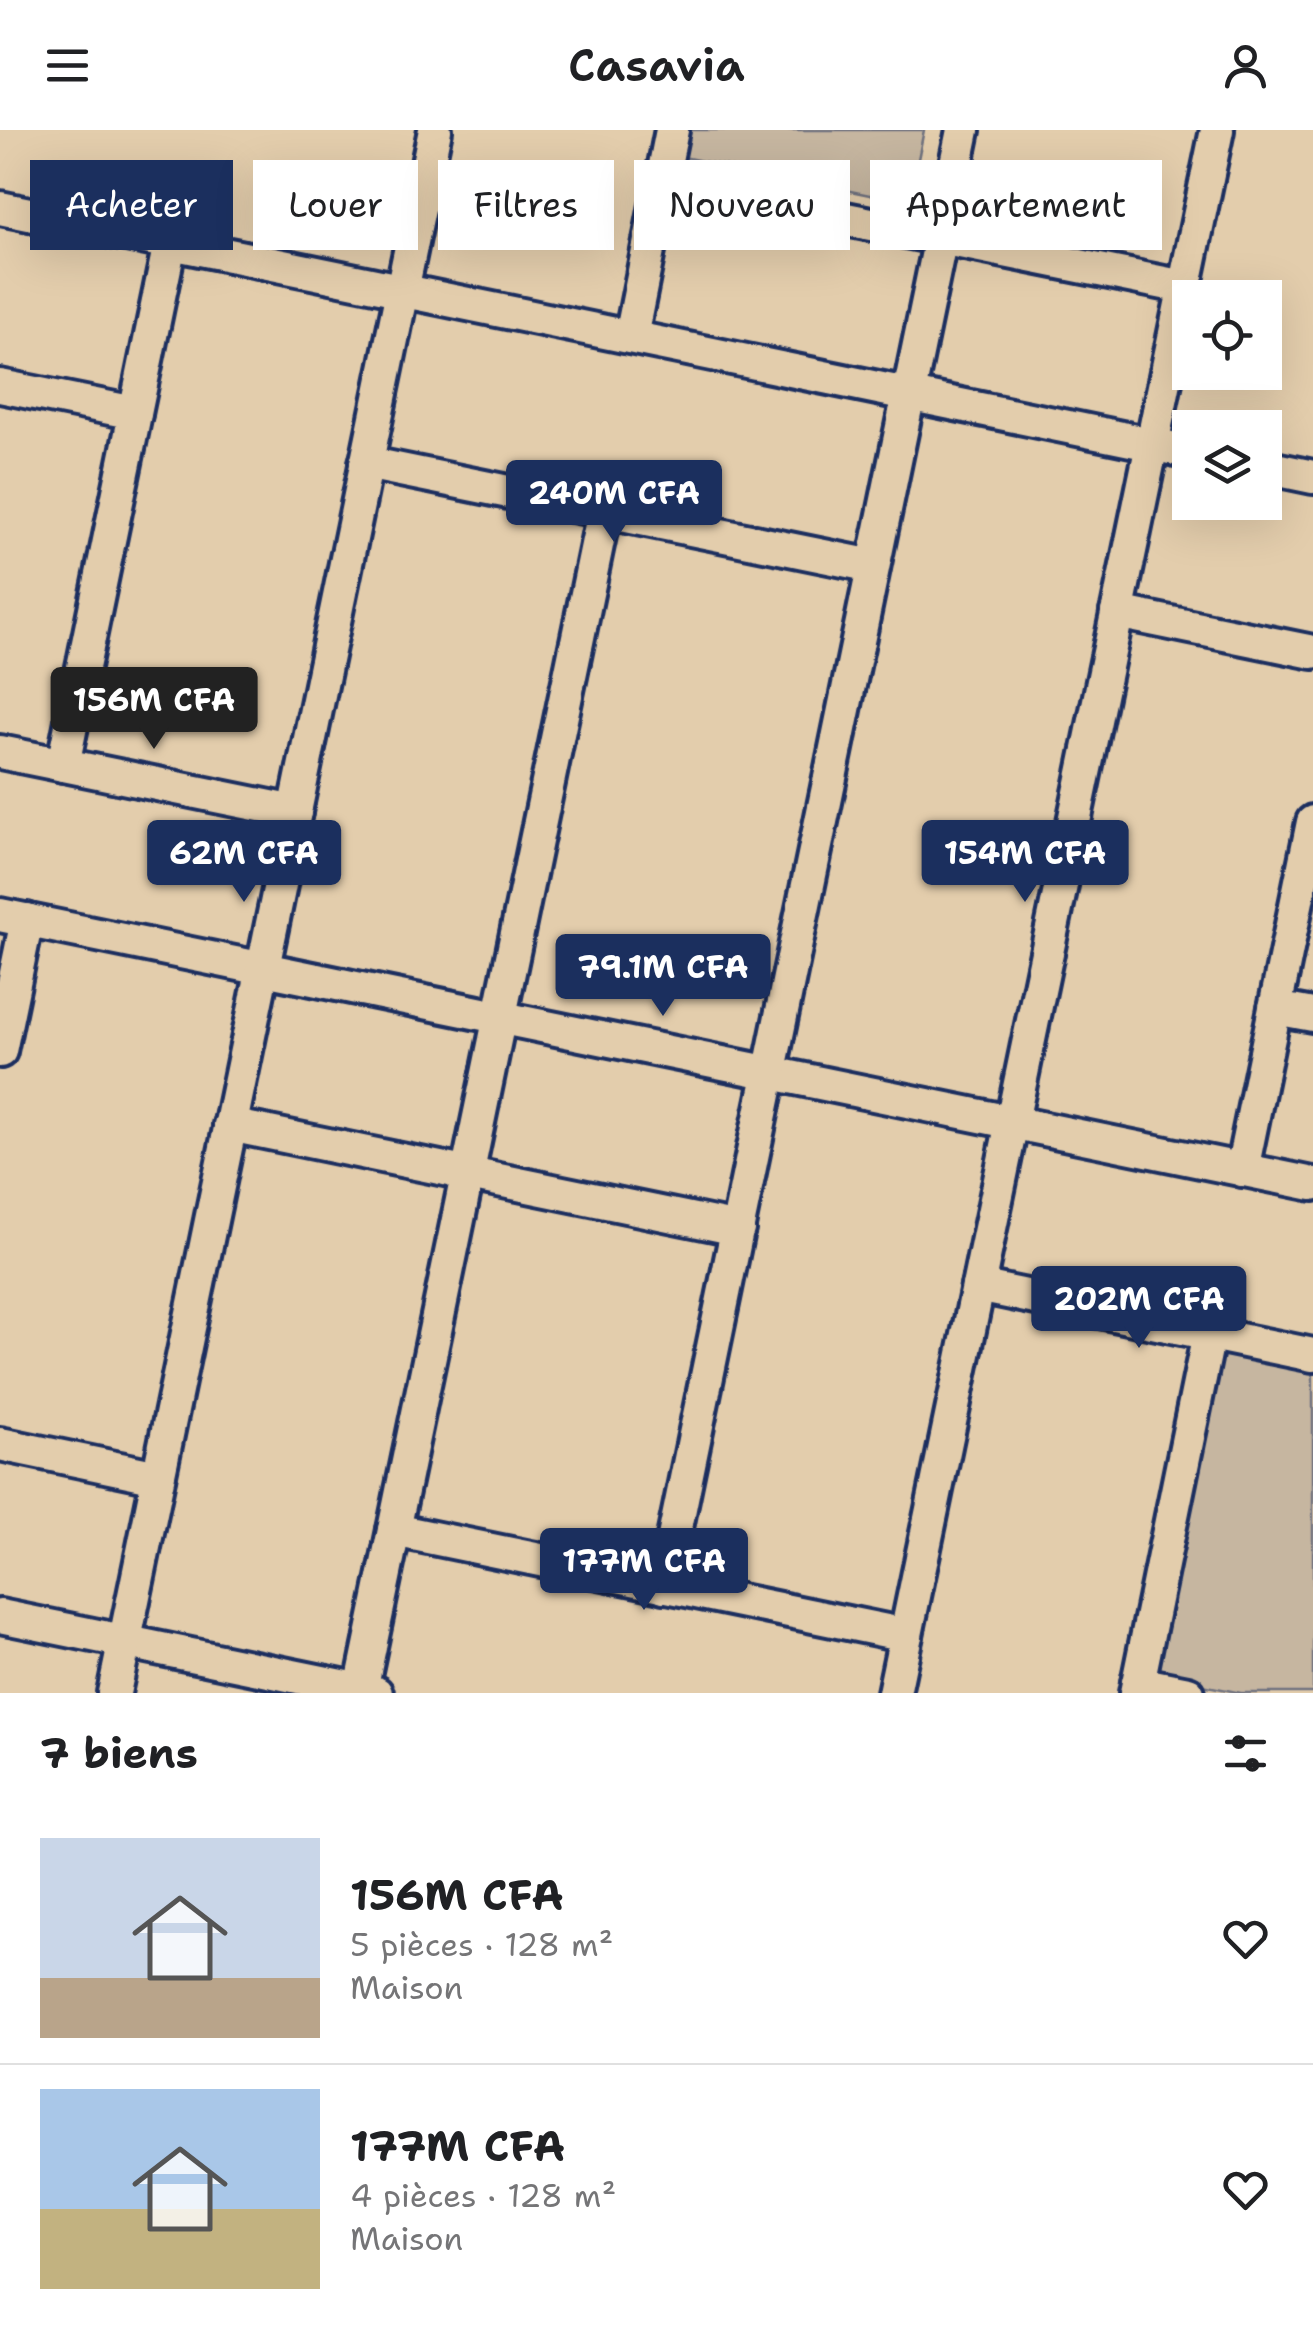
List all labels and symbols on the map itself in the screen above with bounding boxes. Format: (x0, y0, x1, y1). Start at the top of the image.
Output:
pin: 240M CFA (511, 460, 717, 545)
pin: 156M CFA (51, 667, 257, 752)
pin: 62M CFA (152, 820, 336, 905)
pin: 154M CFA (922, 820, 1128, 905)
pin: 79.1M CFA (549, 934, 777, 1019)
pin: 202M CFA (1036, 1266, 1242, 1351)
pin: 177M CFA (541, 1528, 747, 1613)

